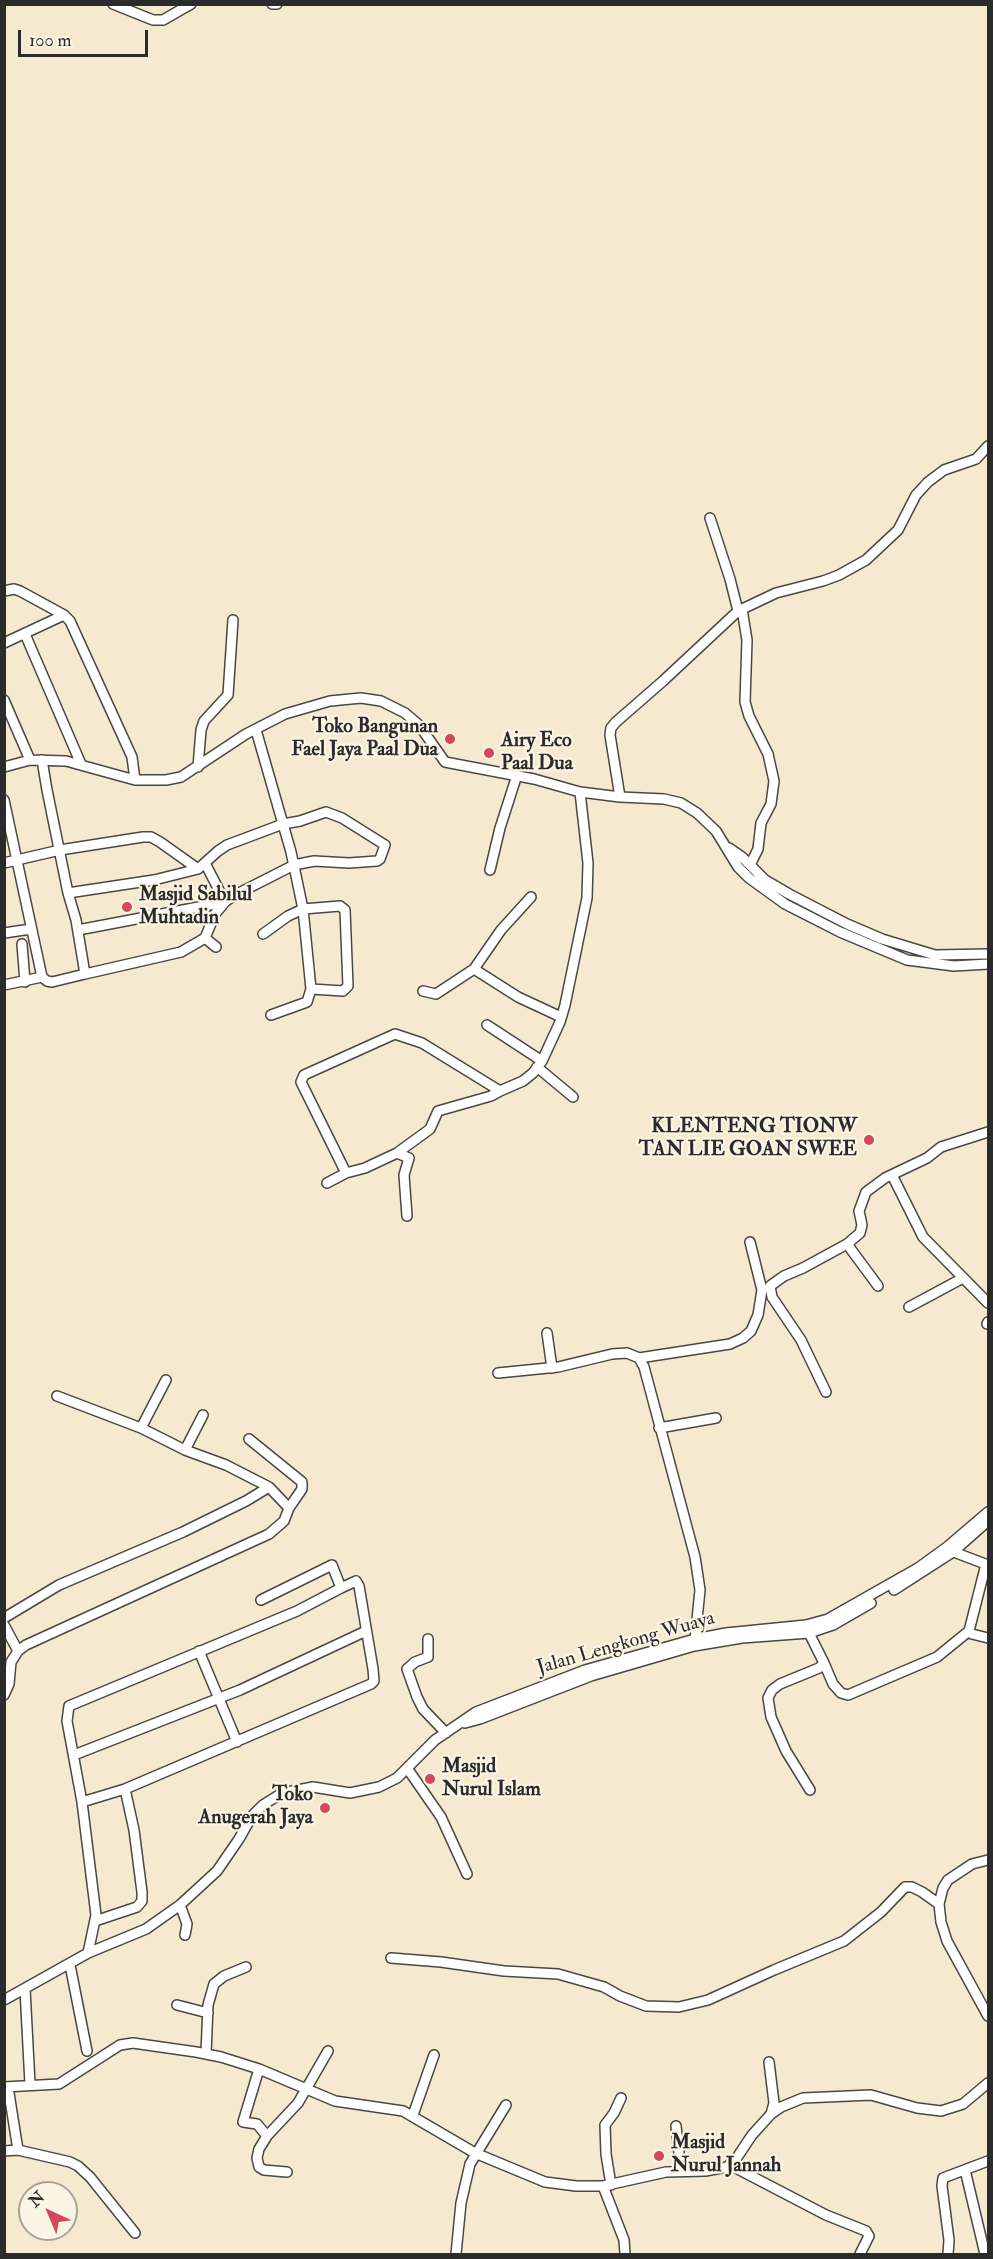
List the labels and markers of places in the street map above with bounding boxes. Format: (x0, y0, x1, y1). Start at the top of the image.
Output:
place label: Toko Bangunan Fael Jaya Paal Dua (291, 716, 438, 763)
place label: Airy Eco Paal Dua (501, 730, 573, 777)
marker: Toko Bangunan Fael Jaya Paal Dua (443, 732, 457, 746)
marker: Airy Eco Paal Dua (482, 746, 496, 760)
place label: Masjid Sabilul Muhtadin (139, 884, 252, 931)
marker: Masjid Sabilul Muhtadin (120, 900, 134, 914)
place label: KLENTENG TIONW TAN LIE GOAN SWEE (639, 1116, 857, 1163)
marker: KLENTENG TIONW TAN LIE GOAN SWEE (862, 1133, 876, 1147)
place label: Masjid Nurul Islam (442, 1756, 541, 1803)
marker: Masjid Nurul Islam (423, 1772, 437, 1786)
place label: Toko Anugerah Jaya (199, 1784, 313, 1831)
marker: Toko Anugerah Jaya (318, 1801, 332, 1815)
place label: Masjid Nurul Jannah (671, 2132, 781, 2179)
marker: Masjid Nurul Jannah (652, 2149, 666, 2163)

